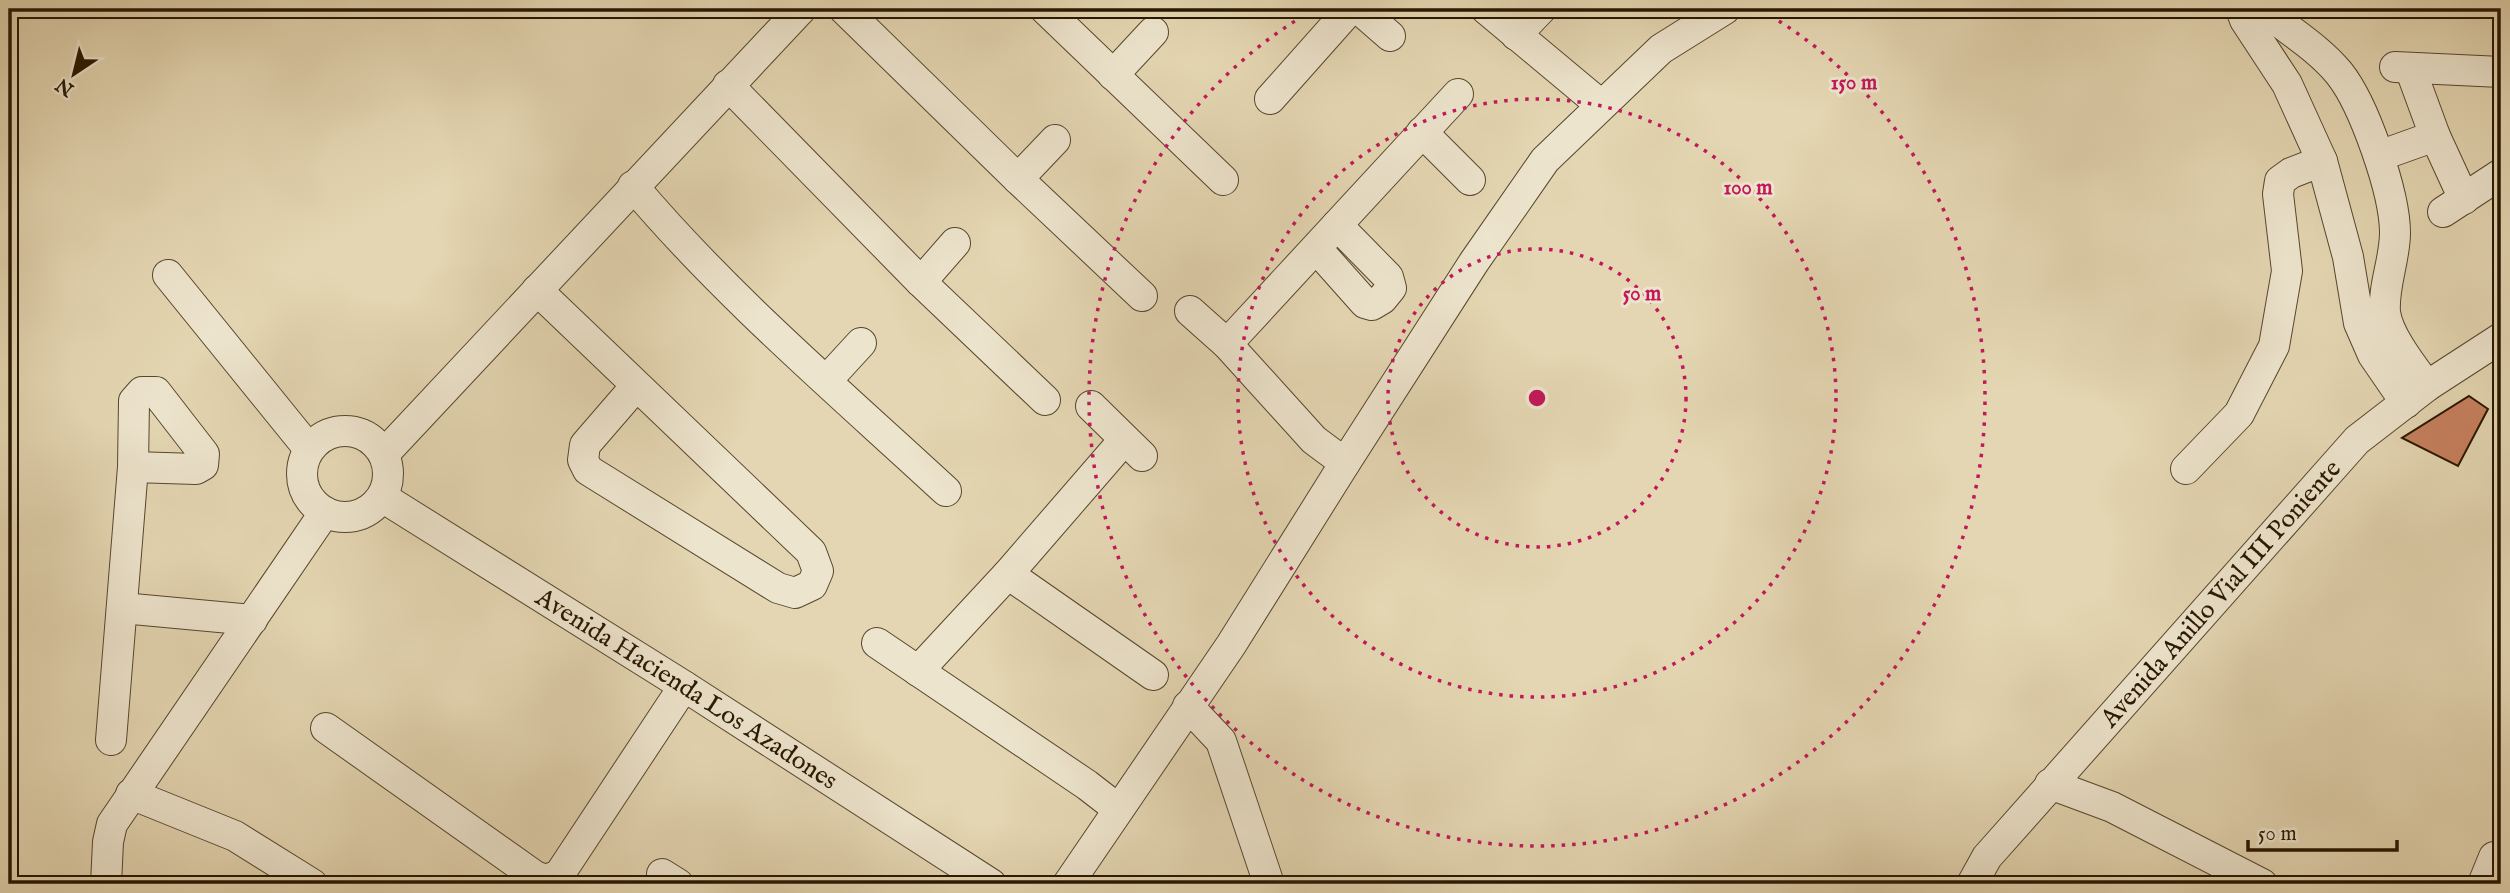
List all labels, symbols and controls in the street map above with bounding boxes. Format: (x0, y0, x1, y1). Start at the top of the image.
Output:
north arrow (38, 38, 108, 108)
text: 150 m (1831, 70, 1878, 97)
text: N (51, 71, 80, 101)
text: 100 m (1723, 175, 1773, 202)
text: 50 m (1623, 281, 1662, 308)
centre of rings (1525, 386, 1549, 410)
street label: Avenida Anillo Vial III Poniente (2092, 453, 2348, 735)
street label: Avenida Hacienda Los Azadones (529, 580, 844, 797)
scale bar (2248, 809, 2396, 853)
text: 50 m (2258, 821, 2297, 848)

